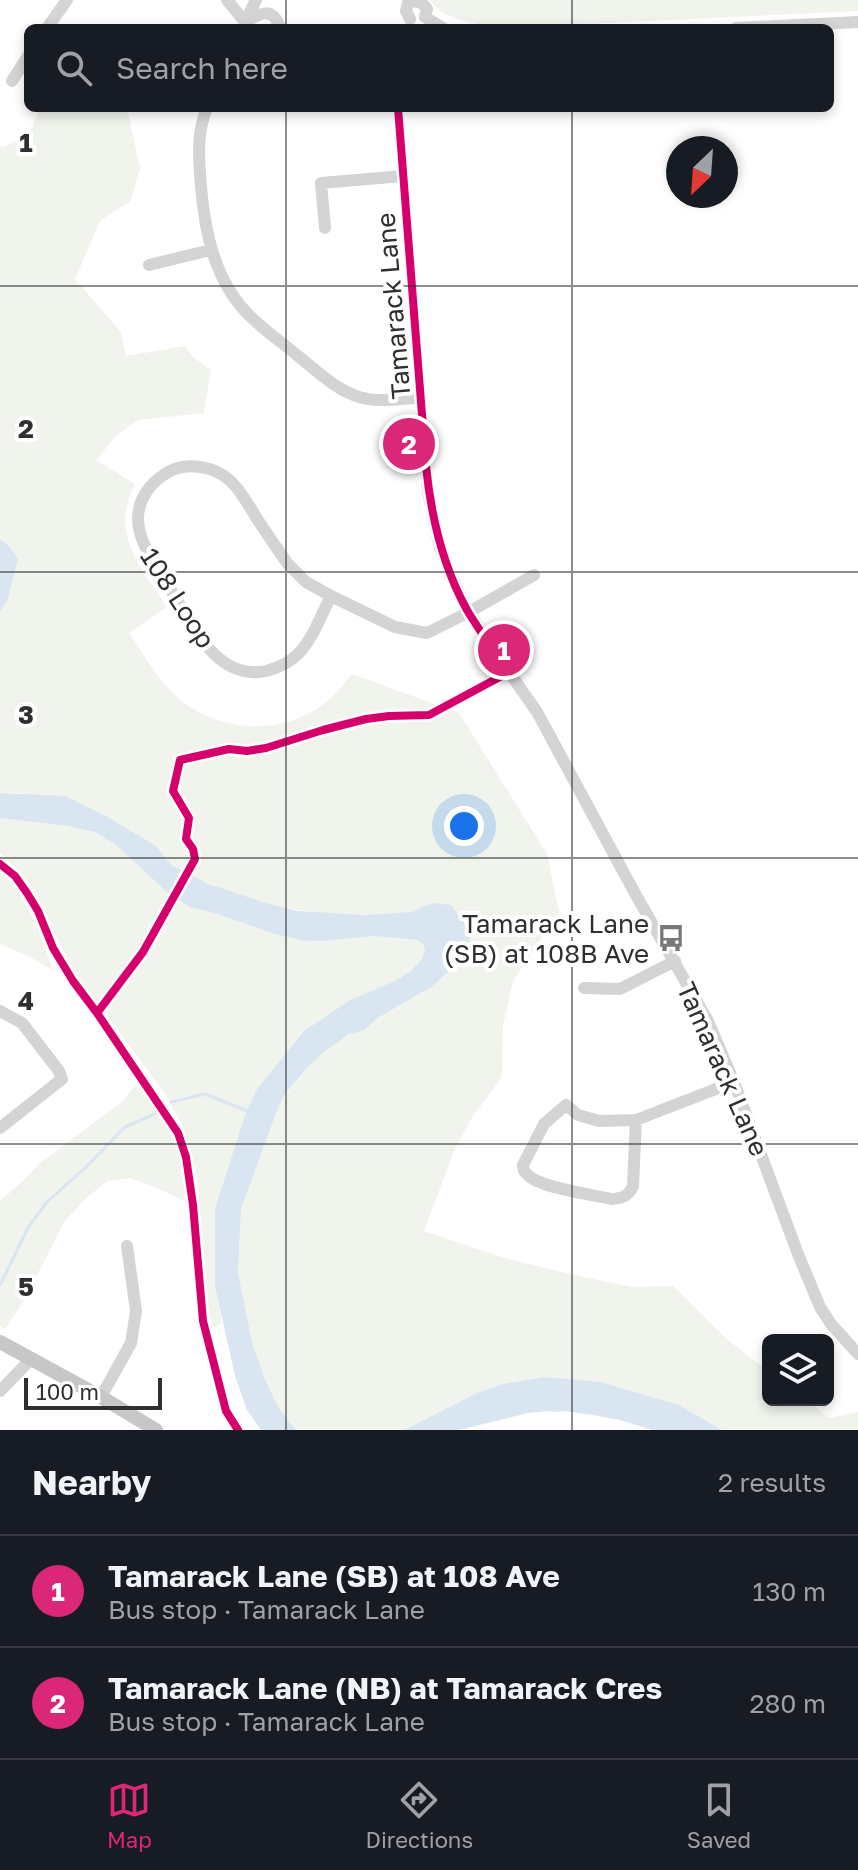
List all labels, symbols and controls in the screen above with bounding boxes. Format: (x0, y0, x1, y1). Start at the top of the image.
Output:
search box (24, 24, 834, 112)
icon: search (52, 46, 96, 90)
text: Search here (116, 50, 288, 86)
text: 1 (19, 127, 33, 158)
north arrow (666, 136, 738, 208)
street label: Tamarack Lane (369, 212, 417, 400)
text: 2 (18, 413, 34, 444)
pin: 2 (383, 414, 435, 474)
street label: 108 Loop (134, 542, 222, 654)
pin: 1 (478, 620, 530, 680)
text: 3 (18, 699, 34, 730)
your location (444, 806, 484, 846)
place label: Tamarack Lane (SB) at 108B Ave (444, 908, 649, 969)
bus stop icon: Tamarack Lane (SB) at 108B Ave (656, 923, 686, 953)
street label: Tamarack Lane (671, 977, 775, 1161)
text: 4 (18, 985, 34, 1016)
text: 5 (18, 1271, 34, 1302)
map controls (762, 1334, 834, 1406)
button: layers (762, 1334, 834, 1406)
scale bar (24, 1374, 162, 1410)
text: 100 m (36, 1378, 99, 1405)
text: Nearby (32, 1462, 152, 1502)
text: 2 results (718, 1467, 826, 1498)
text: Tamarack Lane (SB) at 108 Ave (108, 1558, 560, 1594)
text: 1 (51, 1576, 65, 1607)
text: 130 m (753, 1576, 826, 1607)
text: Bus stop · Tamarack Lane (108, 1594, 425, 1625)
text: Tamarack Lane (NB) at Tamarack Cres (108, 1670, 662, 1706)
text: 2 (50, 1688, 66, 1719)
text: 280 m (749, 1688, 826, 1719)
text: Bus stop · Tamarack Lane (108, 1706, 425, 1737)
tab: Map (107, 1778, 152, 1853)
tab: Directions (366, 1778, 473, 1853)
tab: Saved (687, 1778, 751, 1853)

